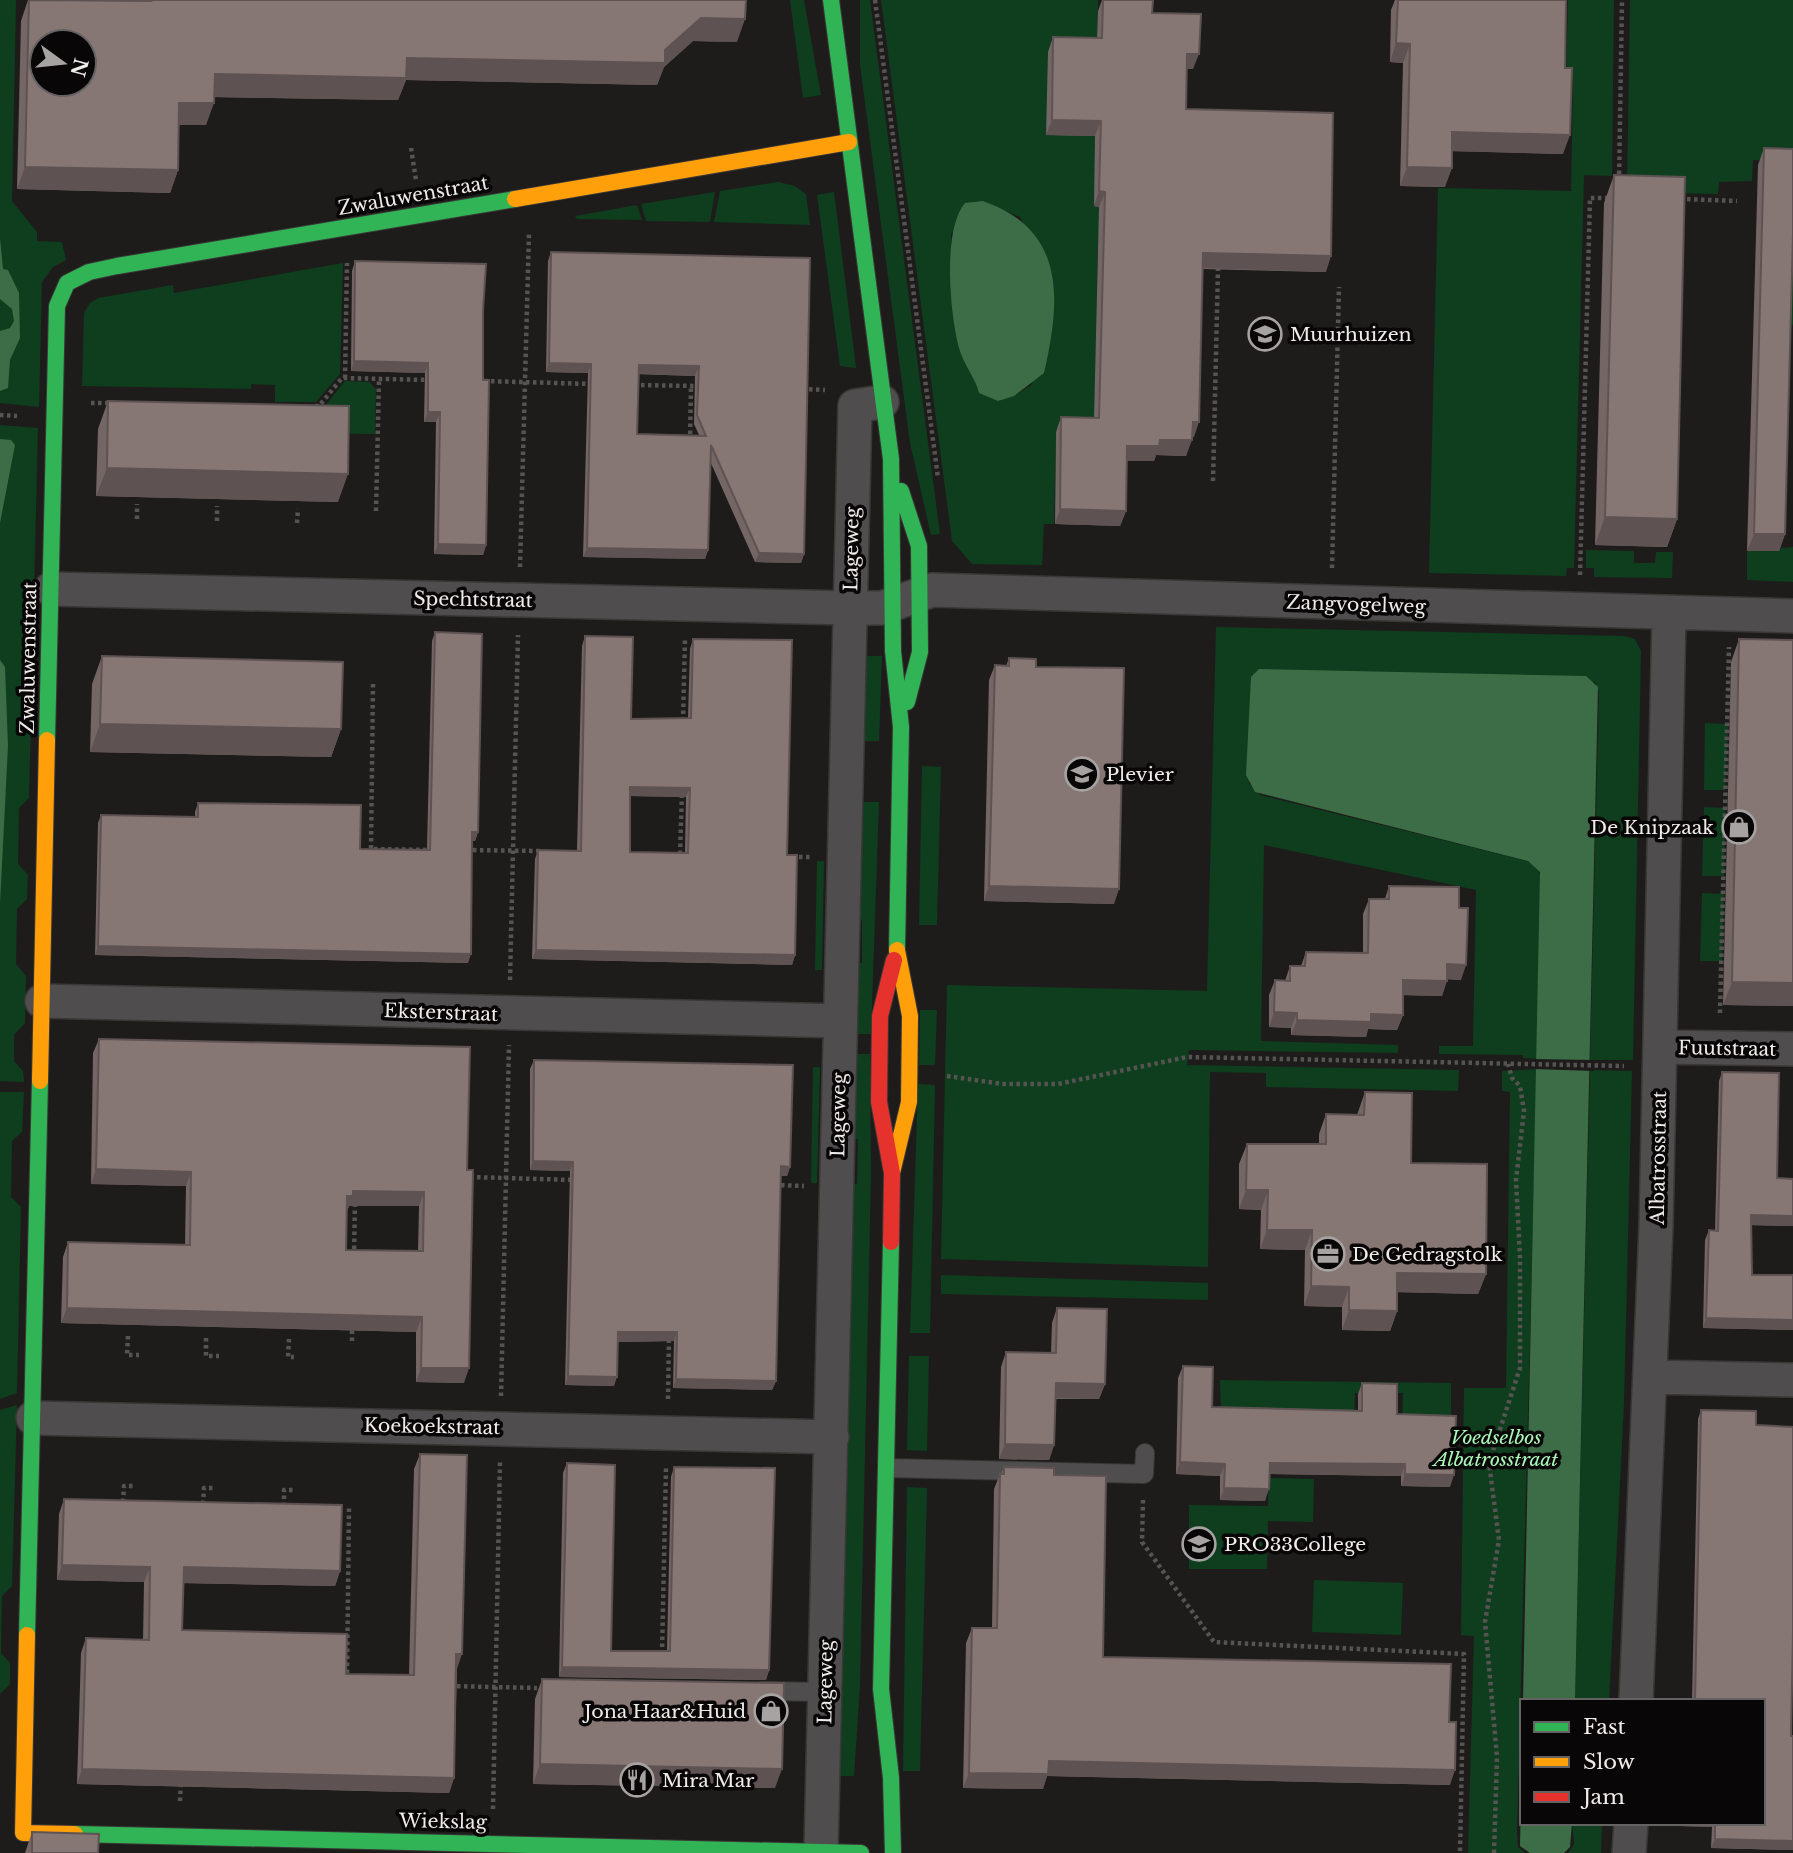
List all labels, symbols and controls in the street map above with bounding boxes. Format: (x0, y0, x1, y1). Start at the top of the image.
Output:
north arrow (28, 28, 98, 98)
text: N (65, 56, 92, 79)
street label: Zwaluwenstraat (336, 171, 491, 220)
school or university icon: Muurhuizen (1246, 315, 1284, 353)
place label: Muurhuizen (1290, 323, 1412, 346)
street label: Lageweg (839, 506, 864, 591)
street label: Zwaluwenstraat (16, 581, 41, 734)
street label: Spechtstraat (413, 587, 534, 612)
street label: Zangvogelweg (1286, 591, 1427, 618)
school or university icon: Plevier (1063, 755, 1101, 793)
place label: Plevier (1106, 763, 1174, 786)
shop icon: De Knipzaak (1720, 808, 1758, 846)
place label: De Knipzaak (1590, 816, 1714, 839)
street label: Eksterstraat (383, 999, 499, 1026)
street label: Fuutstraat (1678, 1036, 1777, 1061)
street label: Lageweg (826, 1072, 851, 1157)
street label: Albatrosstraat (1646, 1090, 1671, 1226)
office icon: De Gedragstolk (1309, 1235, 1347, 1273)
place label: De Gedragstolk (1352, 1243, 1503, 1266)
street label: Koekoekstraat (363, 1414, 501, 1439)
park label: Voedselbos Albatrosstraat (1431, 1426, 1558, 1471)
school or university icon: PRO33College (1180, 1525, 1218, 1563)
place label: PRO33College (1224, 1533, 1366, 1556)
street label: Lageweg (813, 1639, 838, 1724)
shop icon: Jona Haar&Huid (752, 1692, 790, 1730)
legend (1520, 1699, 1765, 1825)
place label: Jona Haar&Huid (581, 1700, 746, 1723)
text: Fast (1583, 1714, 1625, 1740)
text: Slow (1583, 1749, 1635, 1775)
restaurant icon: Mira Mar (618, 1761, 656, 1799)
place label: Mira Mar (662, 1769, 754, 1792)
text: Jam (1580, 1784, 1625, 1810)
street label: Wiekslag (398, 1809, 488, 1834)

